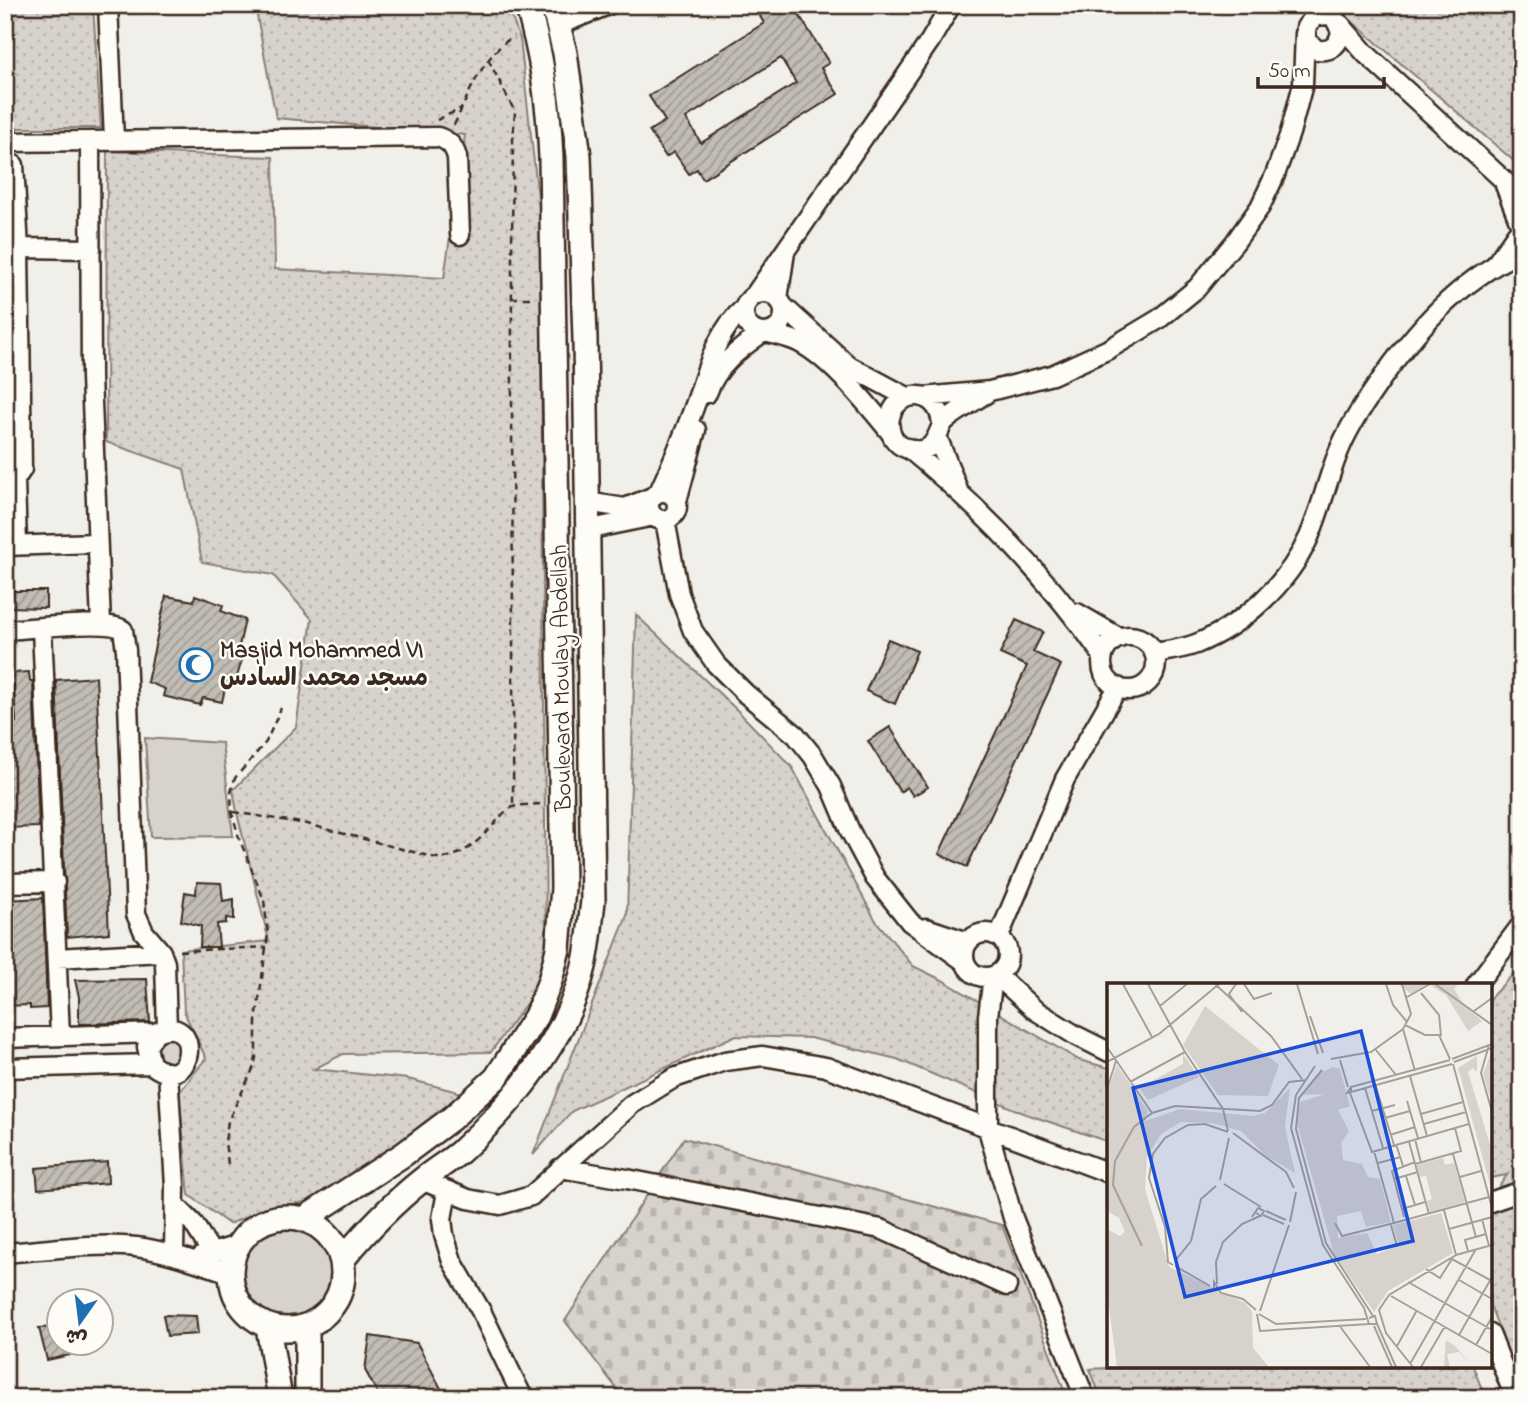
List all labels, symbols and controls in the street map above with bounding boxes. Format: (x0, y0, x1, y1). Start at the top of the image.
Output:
scale bar (1258, 46, 1384, 90)
text: 50 m (1268, 57, 1311, 87)
street label: Boulevard Moulay Abdellah (543, 544, 584, 813)
place label: Masjid Mohammed VI مسجد محمد السادس (220, 634, 428, 697)
mosque icon: Masjid Mohammed VI مسجد محمد السادس (177, 646, 215, 684)
inset map (1107, 983, 1492, 1368)
north arrow (46, 1288, 116, 1358)
text: ش (63, 1320, 90, 1352)

